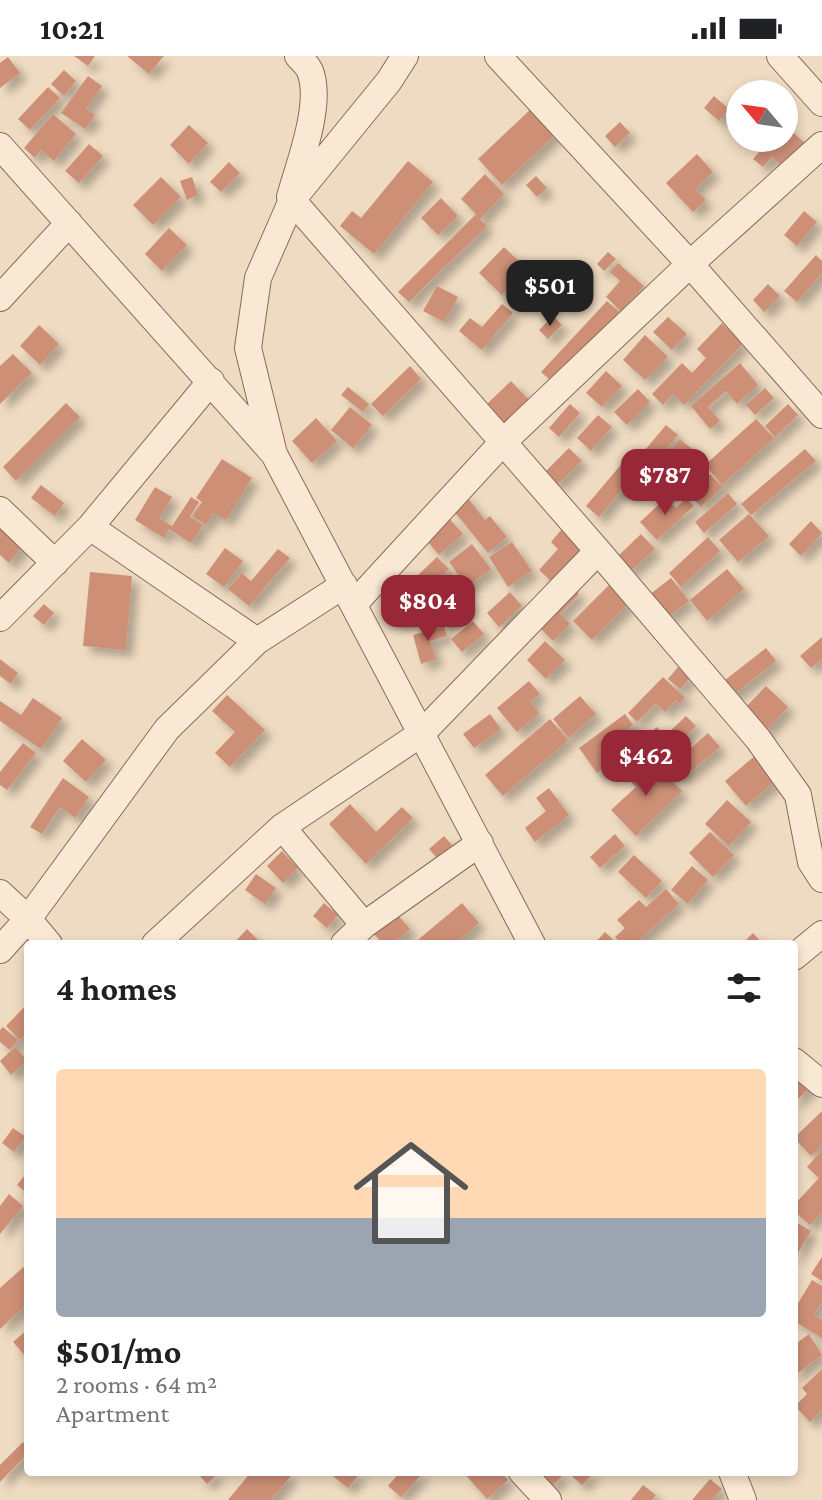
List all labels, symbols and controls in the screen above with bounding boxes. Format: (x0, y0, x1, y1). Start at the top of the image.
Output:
text: 10:21 (40, 12, 104, 45)
north arrow (726, 80, 798, 152)
map controls (726, 80, 798, 152)
pin: $501 (503, 260, 597, 328)
text: $501 (524, 271, 576, 300)
pin: $787 (618, 449, 712, 517)
text: $787 (639, 460, 691, 489)
pin: $804 (381, 575, 475, 643)
text: $804 (399, 586, 457, 615)
pin: $462 (599, 730, 693, 798)
text: $462 (619, 741, 673, 770)
icon: filters (722, 966, 766, 1010)
text: 4 homes (56, 970, 177, 1007)
icon: home (339, 1121, 483, 1265)
text: $501/mo (56, 1333, 181, 1370)
text: 2 rooms · 64 m² (56, 1370, 217, 1399)
text: Apartment (56, 1399, 169, 1428)

